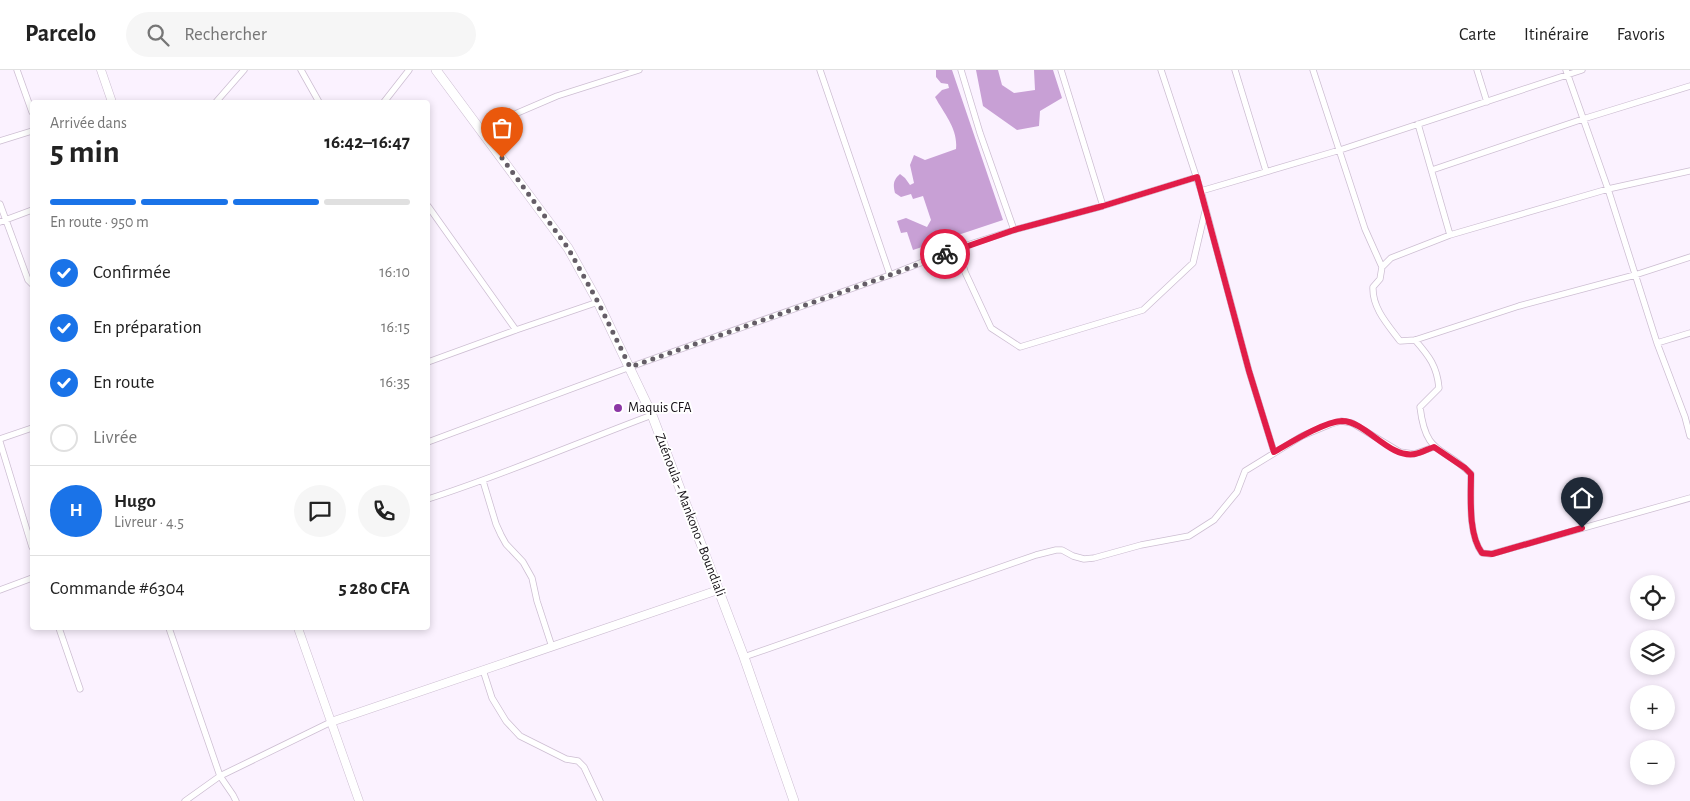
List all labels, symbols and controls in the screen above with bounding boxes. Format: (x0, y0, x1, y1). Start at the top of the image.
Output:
search box (126, 12, 476, 57)
icon: search (144, 21, 172, 49)
text: Parcelo (25, 22, 96, 46)
text: Rechercher (184, 25, 267, 44)
text: Carte (1459, 26, 1496, 44)
text: Itinéraire (1524, 26, 1589, 44)
text: Favoris (1617, 26, 1665, 44)
pin (481, 107, 523, 158)
icon: bag (488, 114, 516, 142)
text: Arrivée dans (50, 115, 127, 131)
text: 16:42–16:47 (324, 133, 410, 152)
text: 5 min (50, 136, 120, 168)
text: En route · 950 m (50, 214, 149, 230)
courier (920, 229, 970, 279)
icon: bike (931, 240, 959, 268)
icon: check (50, 259, 78, 287)
text: Confirmée (93, 263, 171, 282)
text: 16:10 (379, 264, 410, 280)
icon: check (50, 314, 78, 342)
text: En préparation (93, 318, 202, 337)
text: 16:15 (381, 319, 410, 335)
icon: check (50, 369, 78, 397)
text: En route (93, 373, 155, 392)
text: 16:35 (380, 374, 410, 390)
place label: Maquis CFA (628, 401, 692, 415)
marker: Maquis CFA (612, 402, 624, 414)
text: Livrée (93, 428, 137, 447)
street label: Zuénoula - Mankono - Boundiali (652, 431, 728, 599)
pin (1561, 477, 1603, 528)
icon: home (1568, 484, 1596, 512)
button: chat (294, 485, 346, 537)
button: phone (358, 485, 410, 537)
text: Hugo (114, 492, 156, 511)
text: H (69, 501, 83, 520)
text: Livreur · 4.5 (114, 514, 184, 530)
map controls (1630, 575, 1675, 785)
button: locate (1630, 575, 1675, 620)
text: Commande #6304 (50, 579, 185, 598)
text: 5 280 CFA (338, 579, 410, 598)
button: layers (1630, 630, 1675, 675)
button: + (1630, 685, 1675, 730)
button: − (1630, 740, 1675, 785)

